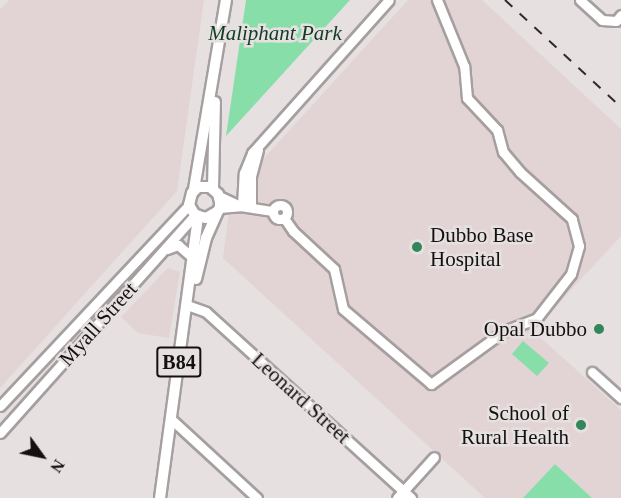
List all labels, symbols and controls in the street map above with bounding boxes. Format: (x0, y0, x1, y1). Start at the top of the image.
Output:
park label: Maliphant Park (208, 20, 342, 46)
place label: Dubbo Base Hospital (430, 222, 533, 272)
marker: Dubbo Base Hospital (408, 238, 426, 256)
street label: Myall Street (54, 277, 142, 371)
place label: Opal Dubbo (484, 316, 587, 342)
marker: Opal Dubbo (592, 322, 606, 336)
road number: B84 (155, 345, 203, 379)
street label: Leonard Street (246, 347, 356, 449)
place label: School of Rural Health (461, 400, 569, 450)
marker: School of Rural Health (574, 418, 588, 432)
north arrow (12, 426, 72, 486)
text: N (47, 457, 68, 476)

